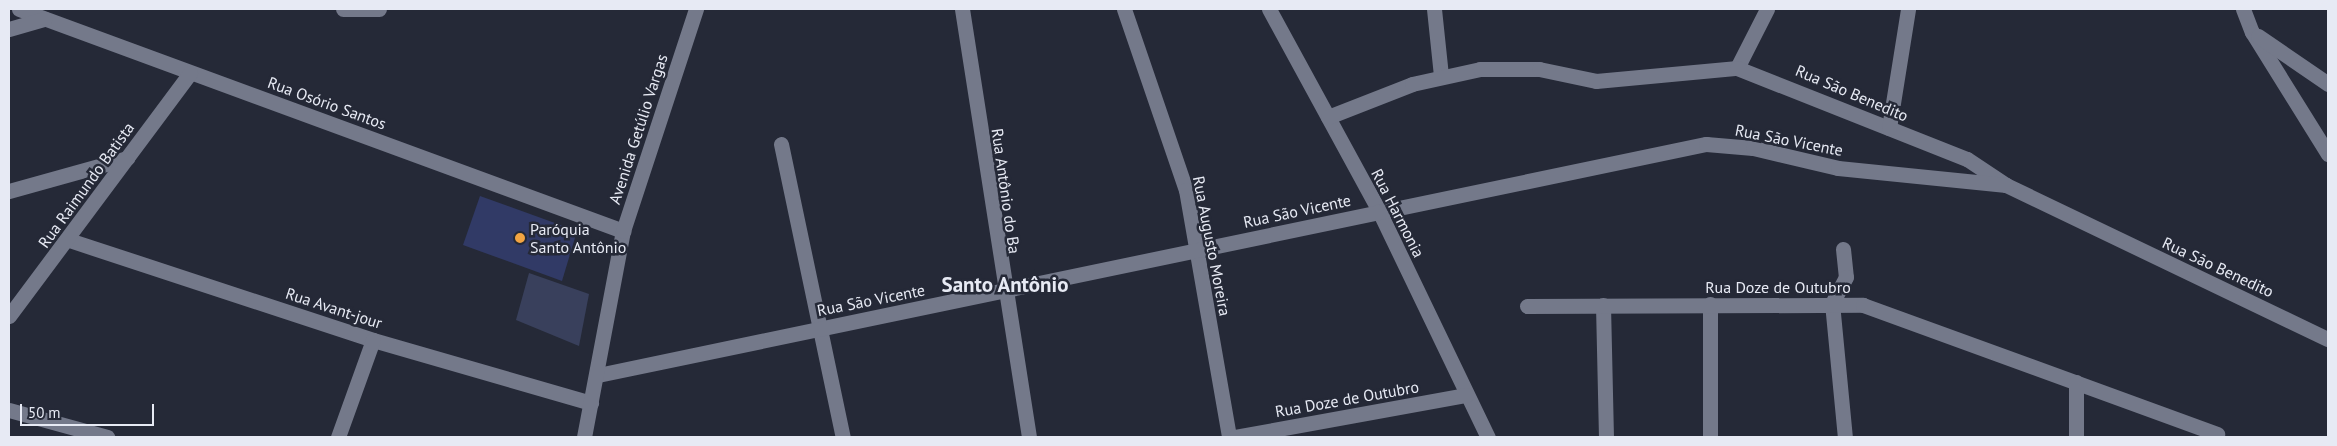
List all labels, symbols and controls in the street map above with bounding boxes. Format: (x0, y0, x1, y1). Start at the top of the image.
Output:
street label: Avenida Getúlio Vargas (605, 51, 671, 207)
street label: Rua São Benedito (1793, 61, 1911, 125)
street label: Rua Osório Santos (265, 73, 389, 133)
street label: Rua Raimundo Batista (34, 118, 138, 252)
street label: Rua São Vicente (1733, 120, 1845, 160)
street label: Rua Antônio do Ba (988, 127, 1024, 255)
street label: Rua Harmonia (1367, 165, 1429, 261)
street label: Rua Augusto Moreira (1189, 174, 1235, 318)
street label: Rua São Vicente (1241, 190, 1353, 232)
place label: Paróquia Santo Antônio (530, 219, 627, 257)
marker: Paróquia Santo Antônio (514, 232, 526, 244)
street label: Rua São Benedito (2159, 233, 2277, 301)
district label: Santo Antônio (941, 272, 1069, 298)
street label: Rua Doze de Outubro (1705, 277, 1851, 297)
street label: Rua São Vicente (815, 280, 927, 320)
street label: Rua Avant-jour (283, 283, 385, 333)
street label: Rua Doze de Outubro (1274, 377, 1420, 421)
scale bar (22, 394, 156, 426)
text: 50 m (28, 403, 61, 422)

